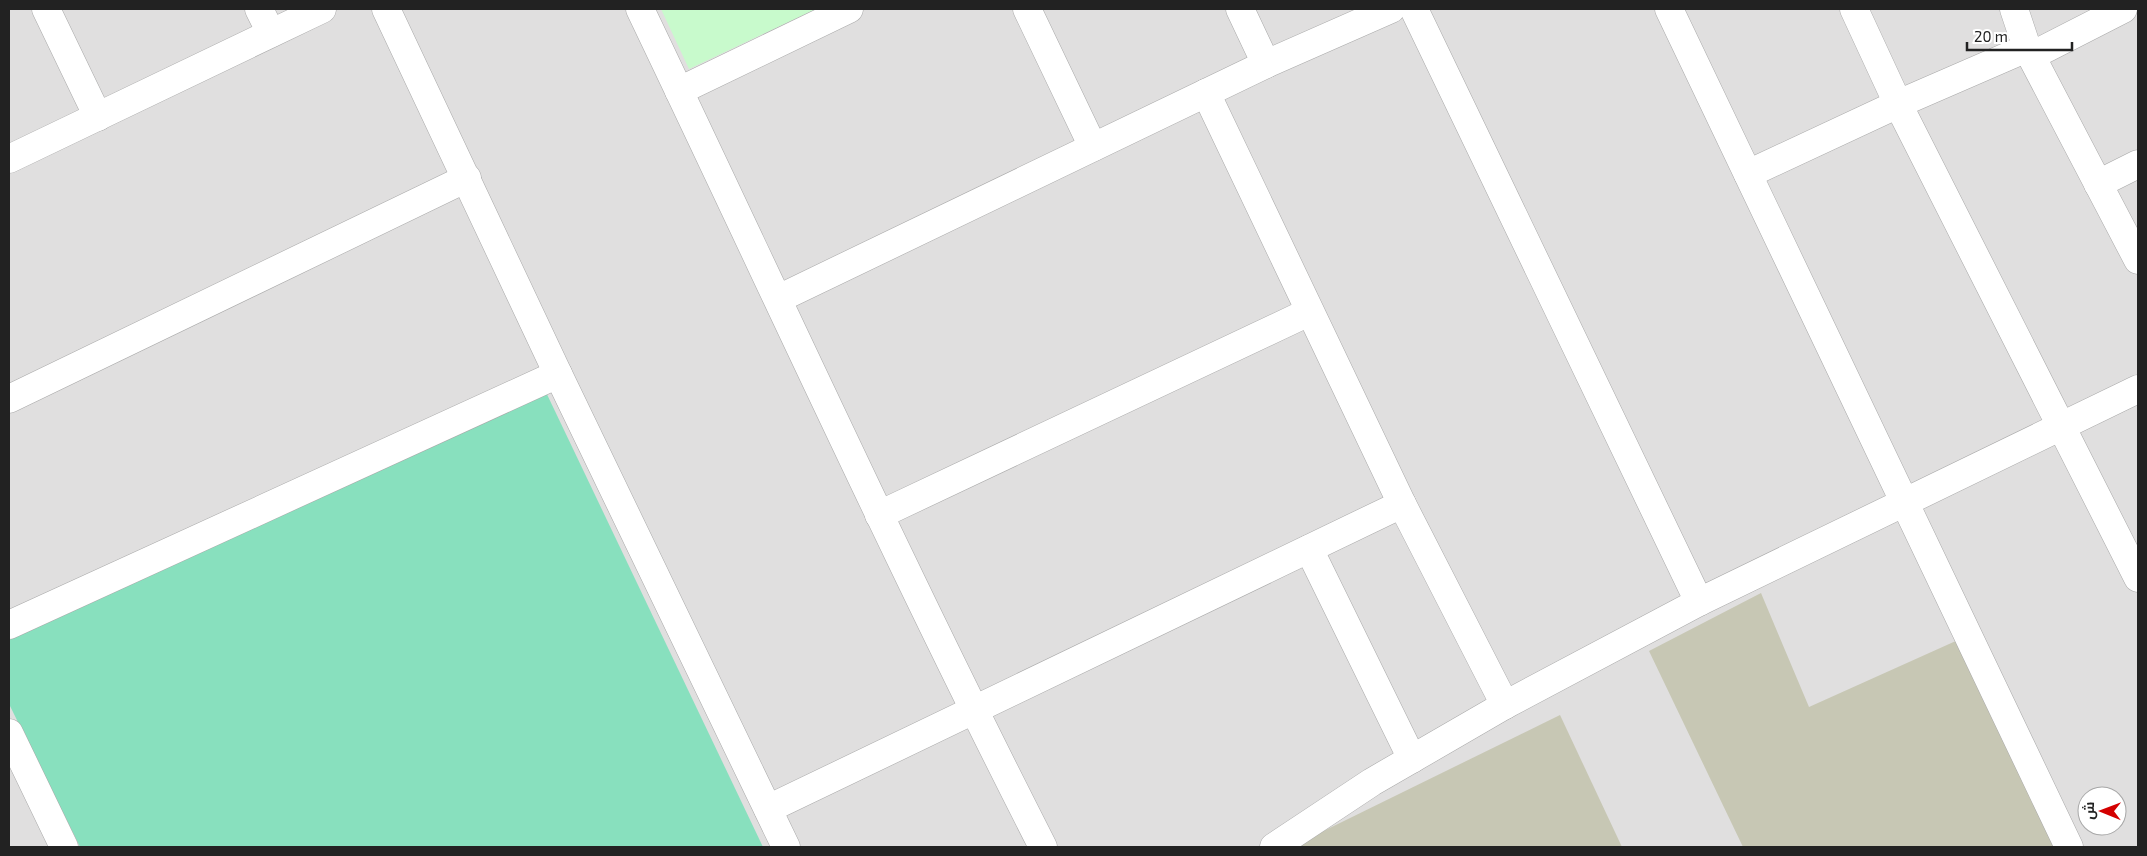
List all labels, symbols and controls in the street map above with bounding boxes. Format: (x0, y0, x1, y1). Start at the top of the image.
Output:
scale bar (1967, 20, 2072, 52)
text: 20 m (1974, 27, 2008, 45)
north arrow (2077, 786, 2127, 836)
text: ش (2080, 802, 2098, 820)

